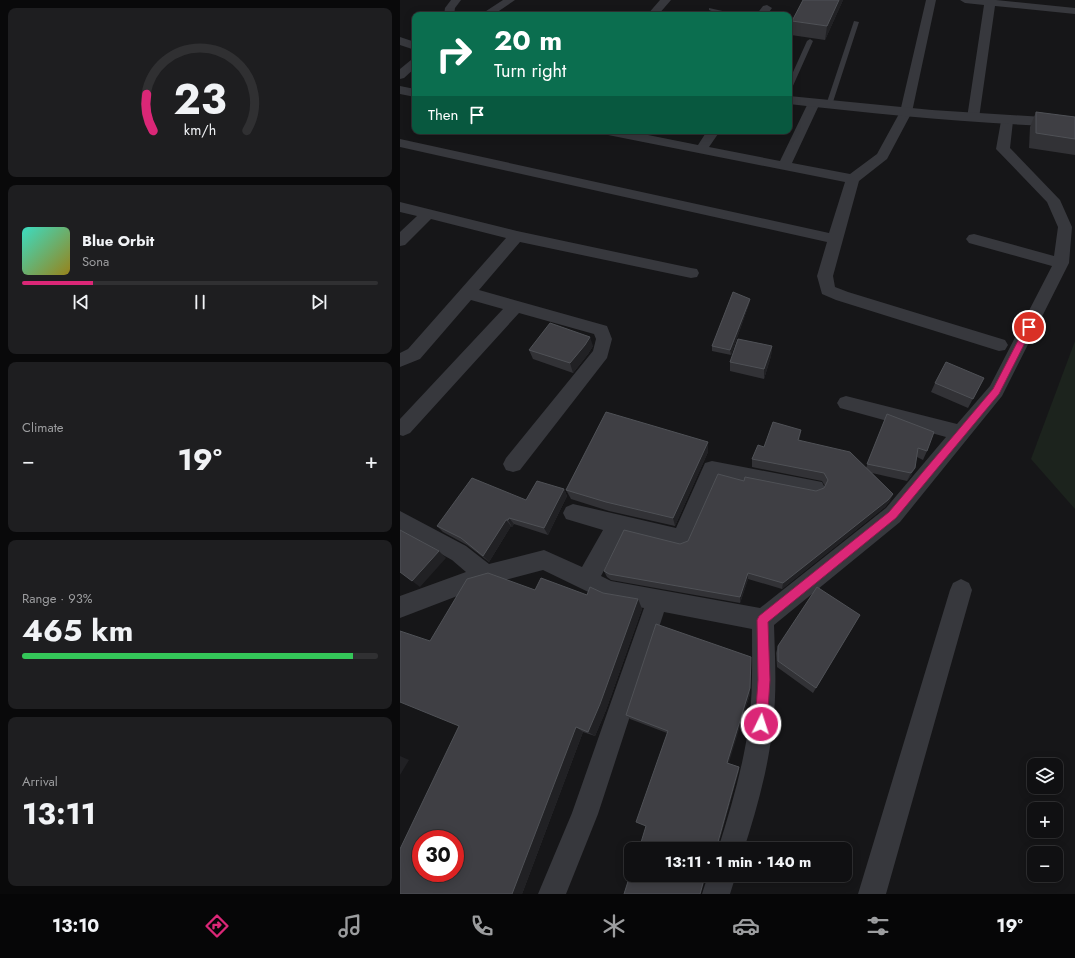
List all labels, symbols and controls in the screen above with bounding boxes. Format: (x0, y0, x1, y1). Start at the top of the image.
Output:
text: 20 m (494, 20, 562, 61)
icon: right (428, 28, 480, 80)
text: Turn right (494, 58, 566, 84)
text: 23 (173, 68, 227, 129)
text: Then (428, 104, 458, 126)
icon: arrive (466, 104, 488, 126)
text: km/h (184, 119, 216, 139)
text: Blue Orbit (82, 230, 154, 252)
text: Sona (82, 252, 109, 271)
icon: previous (70, 291, 92, 313)
icon: pause (189, 291, 211, 313)
icon: next (308, 291, 330, 313)
pin (1012, 310, 1046, 344)
icon: arrive (1018, 316, 1040, 338)
text: Climate (22, 418, 63, 437)
text: 19° (178, 438, 222, 481)
text: − (22, 444, 35, 476)
text: + (364, 444, 378, 476)
text: Range · 93% (22, 589, 93, 608)
text: 465 km (22, 609, 133, 652)
position arrow (740, 703, 782, 745)
map controls (1027, 758, 1063, 882)
button: layers (1027, 758, 1063, 794)
text: Arrival (22, 772, 58, 791)
text: 13:11 (22, 792, 96, 835)
button: + (1027, 802, 1063, 838)
speed limit sign: 30 (412, 830, 464, 882)
button: − (1027, 846, 1063, 882)
text: 13:11 · 1 min · 140 m (665, 851, 811, 873)
icon: directions (203, 912, 231, 940)
icon: music (336, 912, 364, 940)
icon: phone (468, 912, 496, 940)
icon: climate (600, 912, 628, 940)
icon: car (732, 912, 760, 940)
icon: filters (864, 912, 892, 940)
text: 13:10 (52, 913, 99, 939)
text: 19° (996, 913, 1023, 939)

